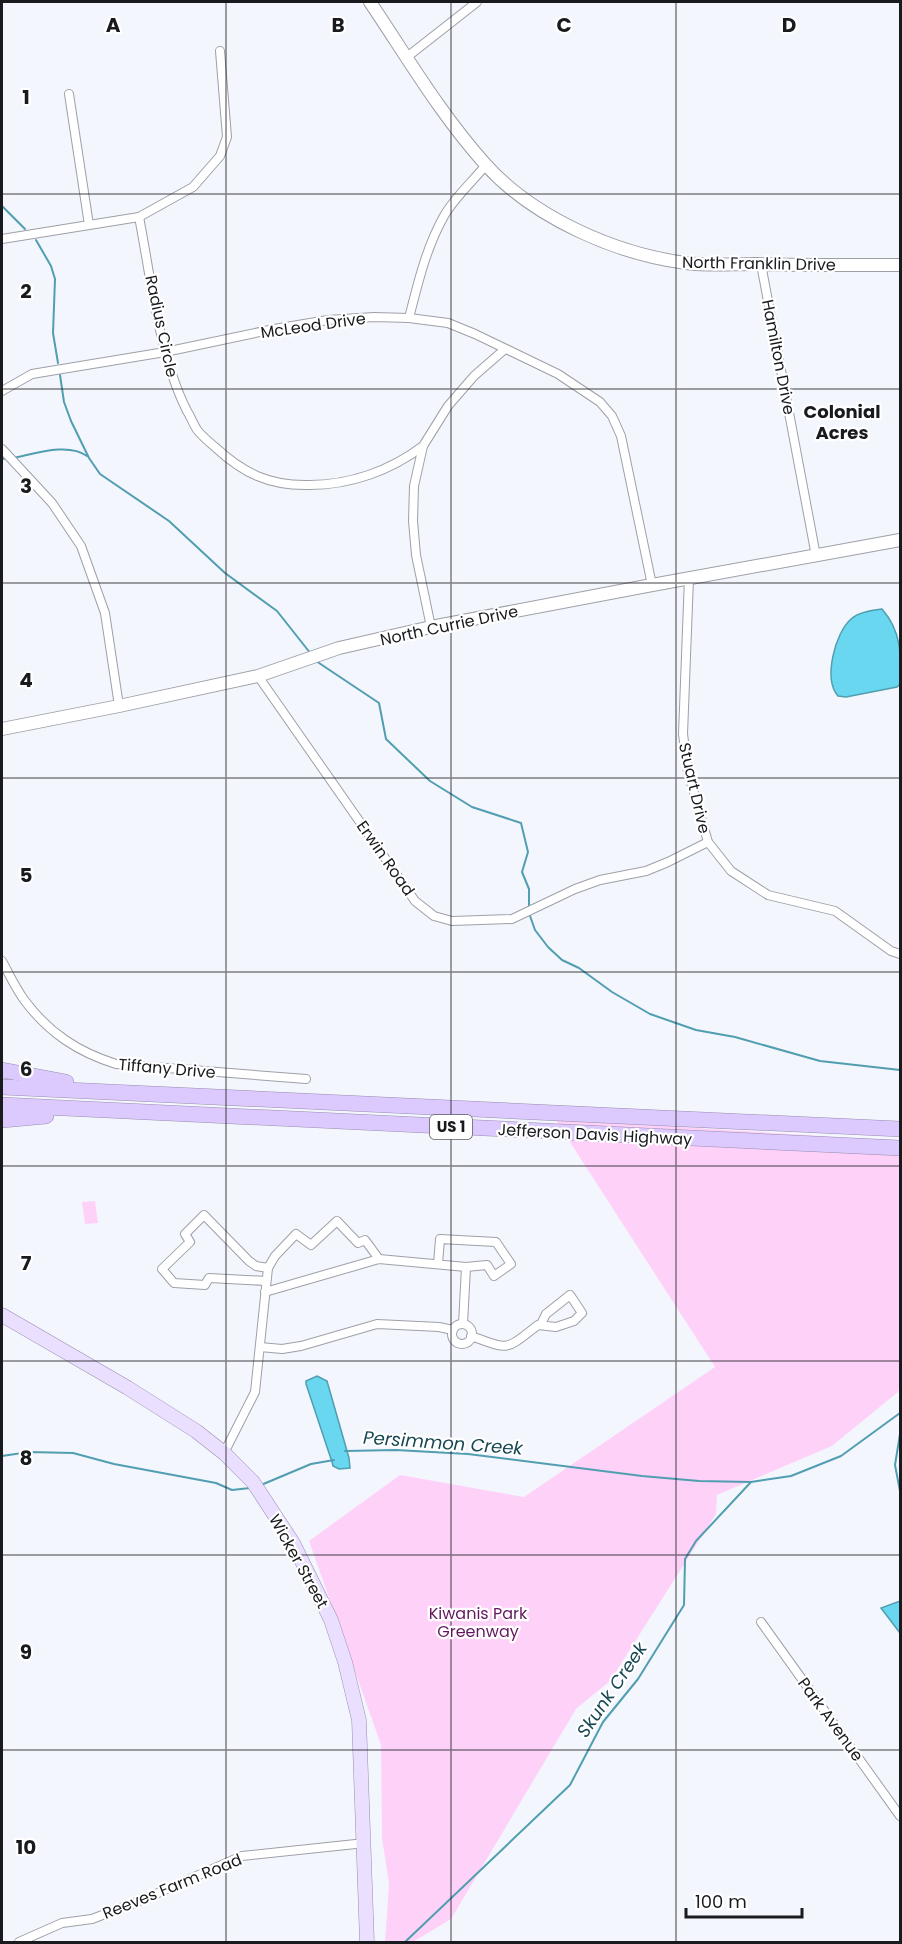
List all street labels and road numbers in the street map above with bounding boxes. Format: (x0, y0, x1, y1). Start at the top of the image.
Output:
street label: North Franklin Drive (682, 251, 836, 276)
street label: Radius Circle (139, 273, 184, 379)
street label: Hamilton Drive (756, 298, 801, 417)
street label: McLeod Drive (259, 307, 367, 344)
street label: North Currie Drive (378, 600, 520, 651)
street label: Stuart Drive (673, 740, 716, 836)
street label: Erwin Road (351, 816, 420, 901)
street label: Tiffany Drive (117, 1053, 217, 1084)
road number: US 1 (430, 1115, 472, 1139)
street label: Jefferson Davis Highway (497, 1118, 693, 1151)
street label: Wicker Street (263, 1510, 334, 1613)
street label: Park Avenue (792, 1673, 869, 1766)
street label: Reeves Farm Road (99, 1848, 245, 1925)

